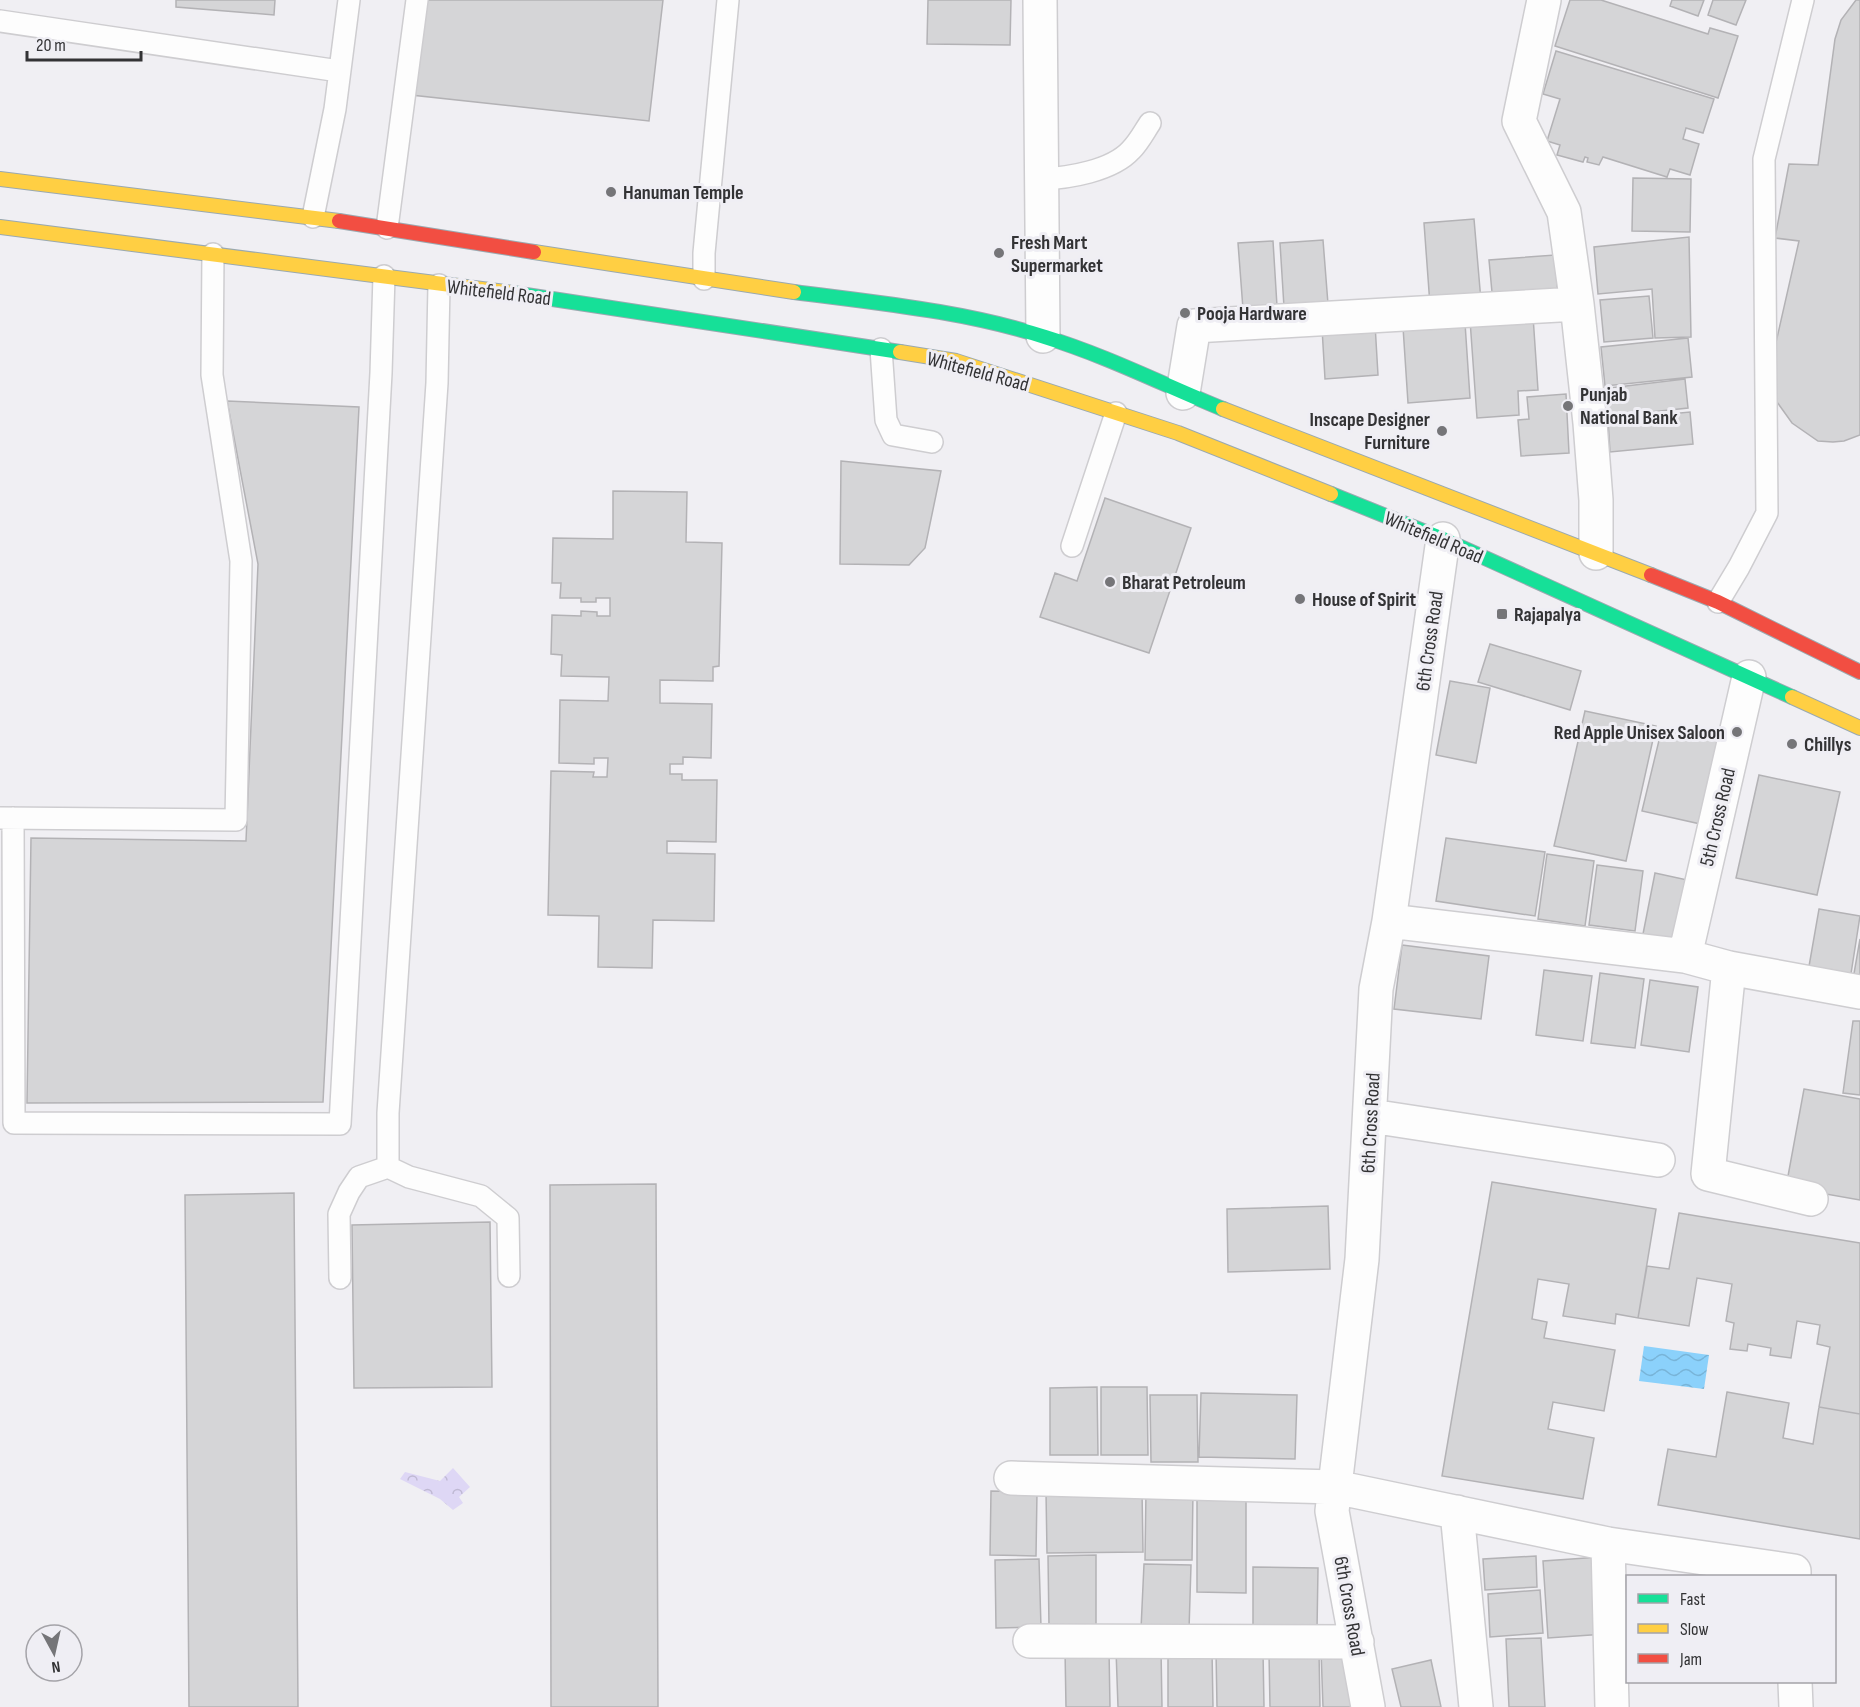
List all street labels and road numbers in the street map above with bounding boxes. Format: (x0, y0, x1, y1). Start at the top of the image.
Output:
street label: Whitefield Road (445, 275, 552, 311)
street label: Whitefield Road (924, 347, 1031, 397)
street label: Whitefield Road (1381, 506, 1486, 569)
street label: 6th Cross Road (1411, 590, 1449, 693)
street label: 5th Cross Road (1695, 766, 1741, 869)
street label: 6th Cross Road (1356, 1072, 1386, 1174)
street label: 6th Cross Road (1328, 1555, 1370, 1658)

